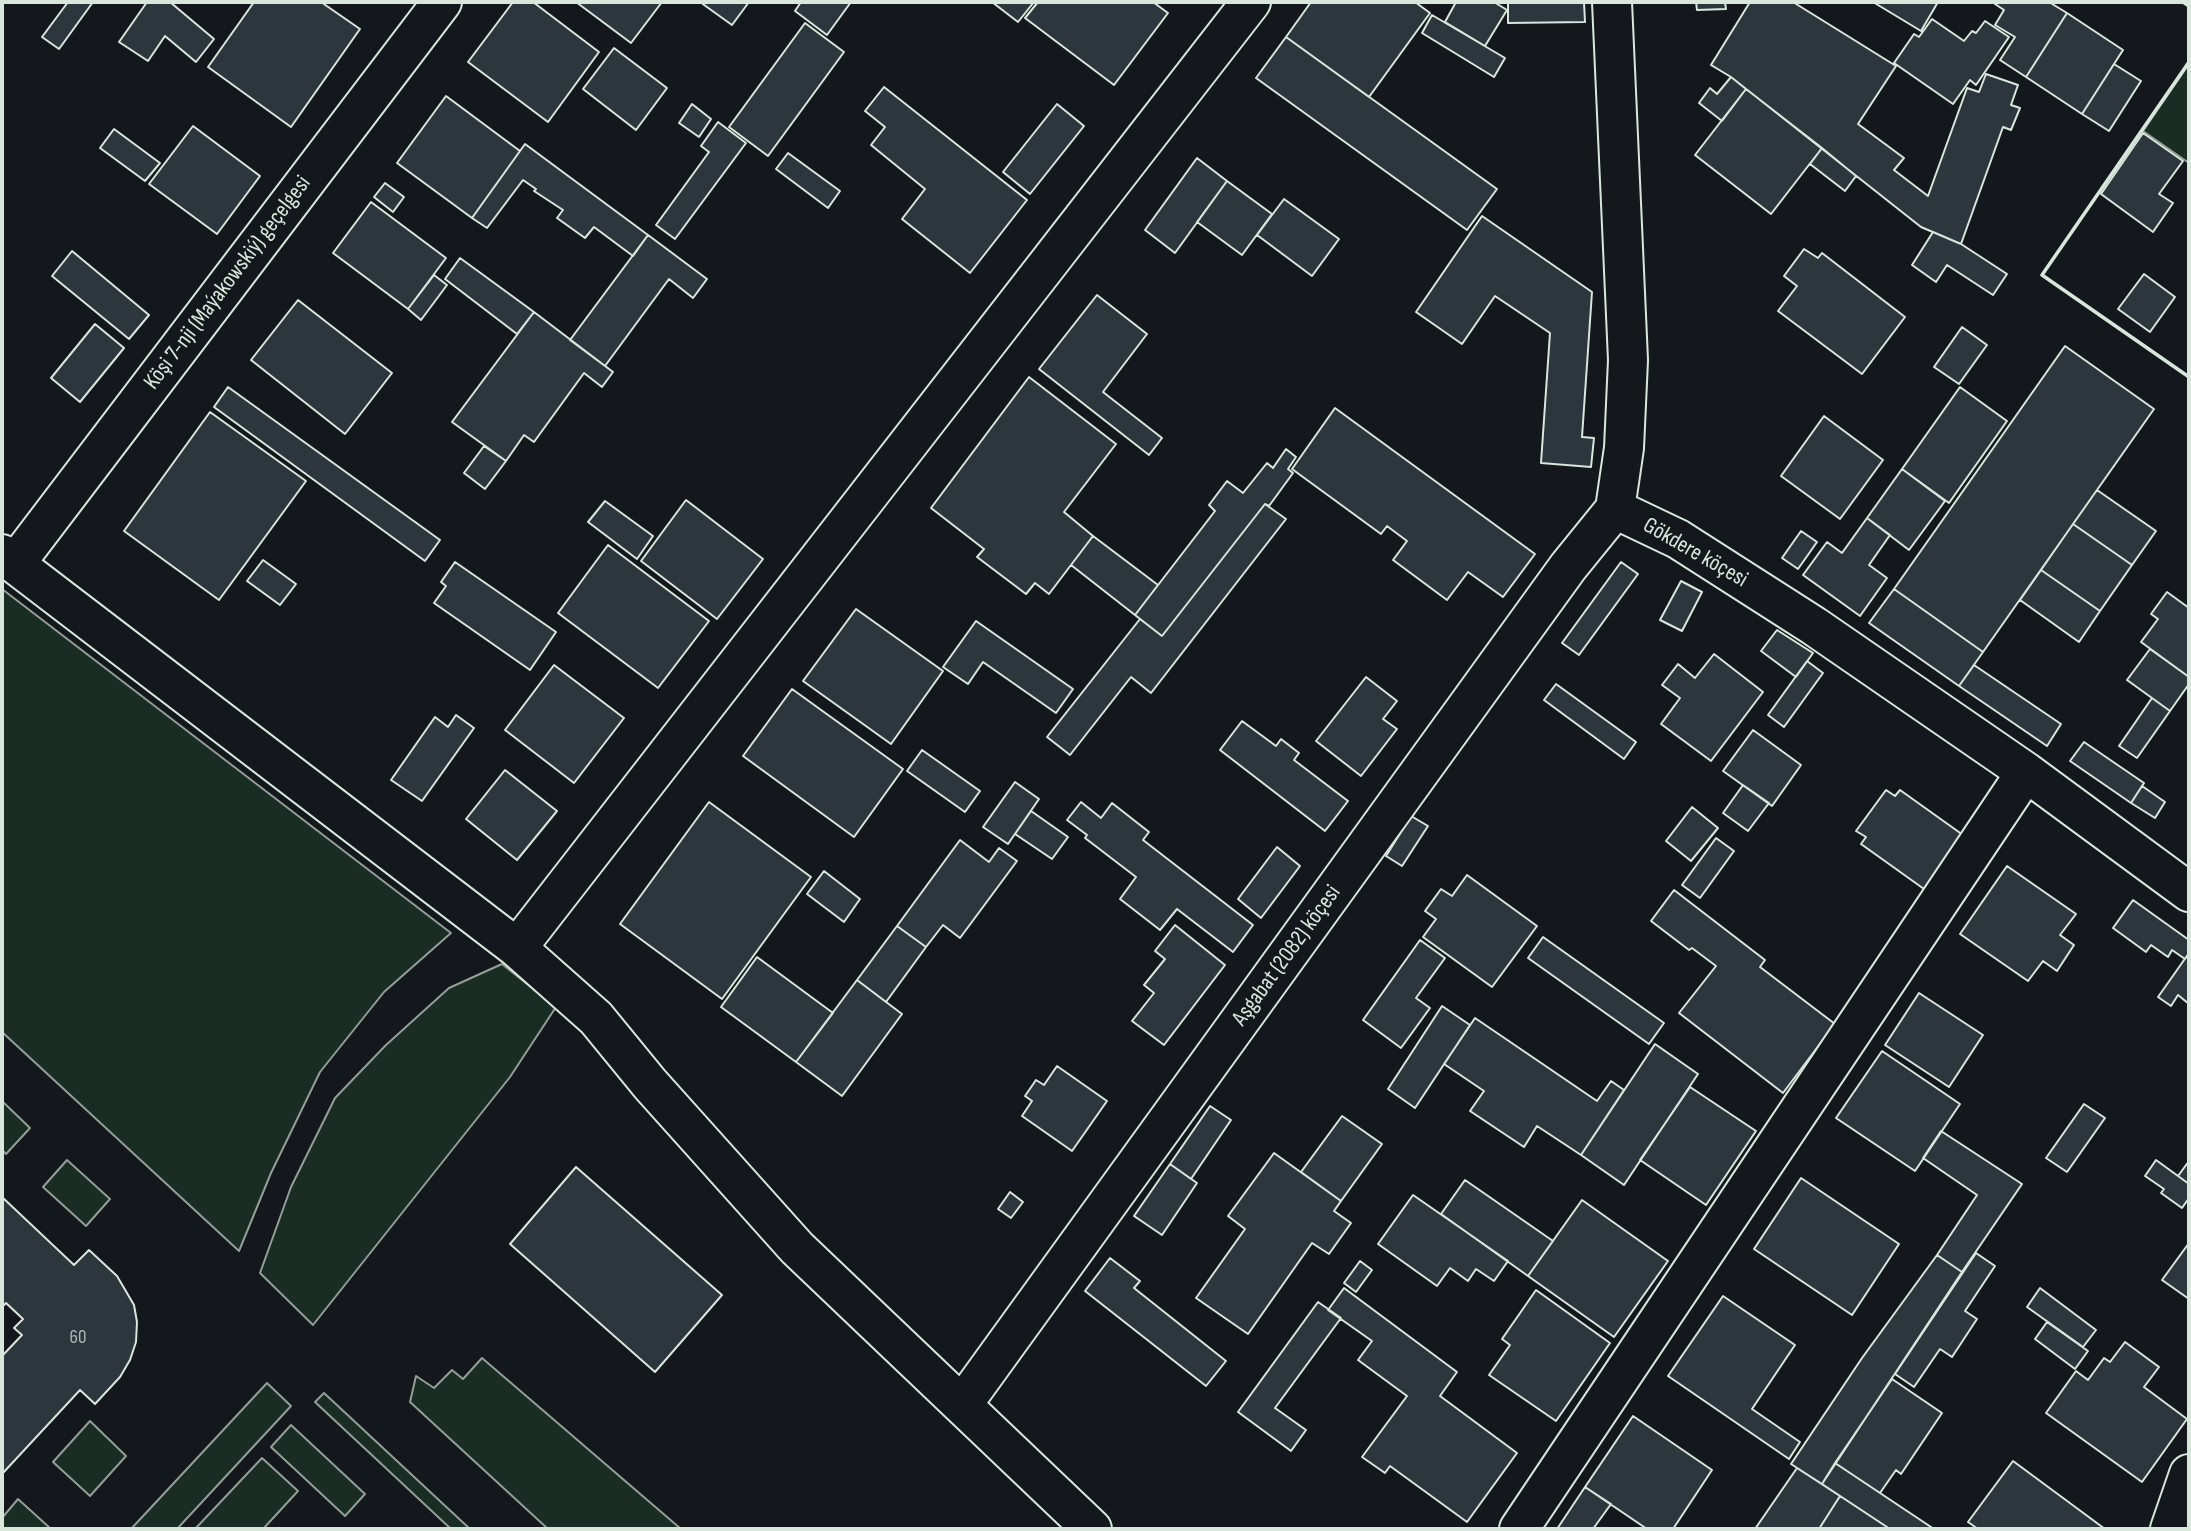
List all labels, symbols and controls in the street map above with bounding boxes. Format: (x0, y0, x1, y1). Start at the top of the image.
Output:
street label: Köşi 7-nji (Maýakowskiý) geçelgesi (139, 171, 317, 395)
street label: Gökdere köçesi (1638, 512, 1752, 594)
street label: Aşgabat (2082) köçesi (1227, 880, 1347, 1032)
house number: 60 (70, 1327, 86, 1349)

